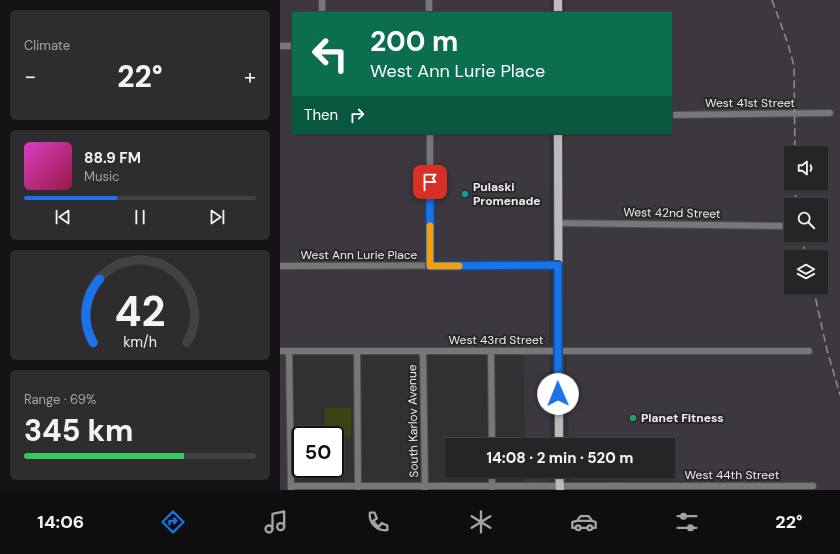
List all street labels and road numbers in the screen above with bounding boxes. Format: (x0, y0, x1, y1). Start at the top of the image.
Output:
street label: West 41st Street (705, 95, 795, 111)
street label: West 42nd Street (623, 204, 721, 222)
street label: West Ann Lurie Place (301, 247, 418, 263)
street label: West 43rd Street (449, 332, 544, 348)
street label: South Karlov Avenue (404, 364, 422, 478)
street label: West 44th Street (685, 467, 780, 483)

